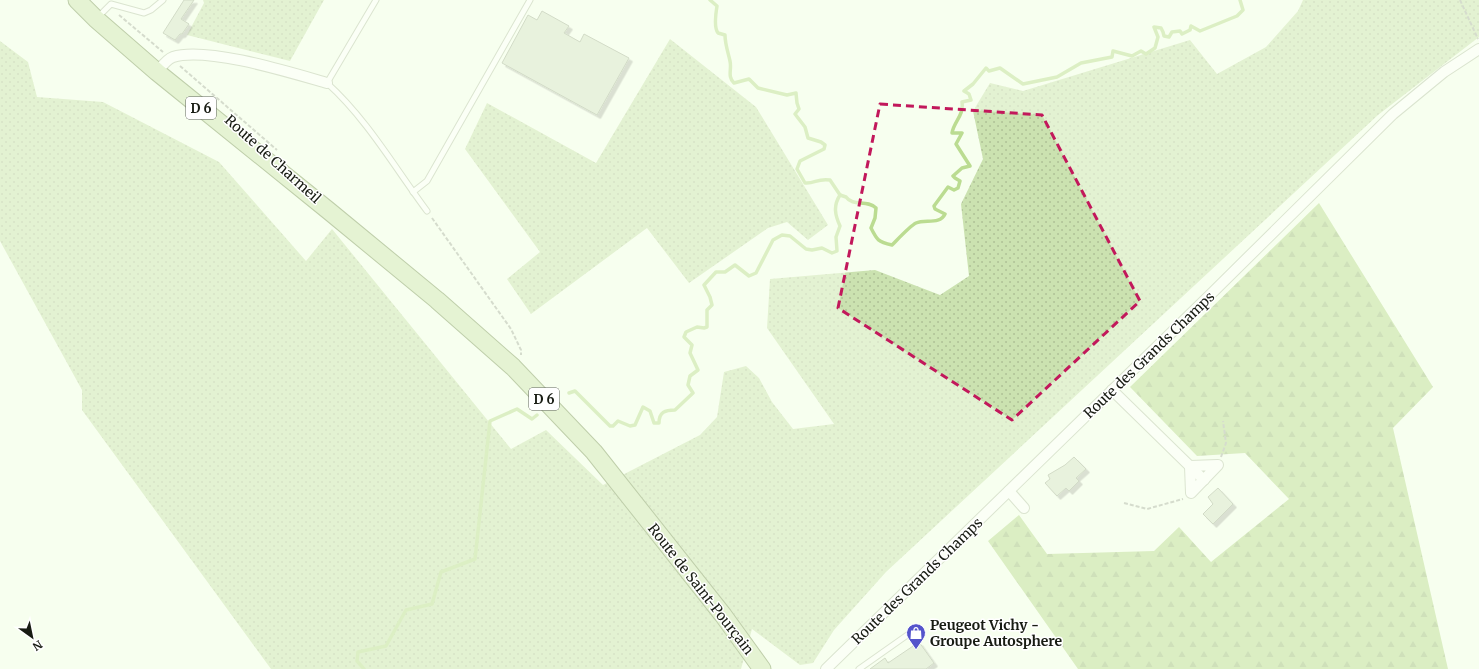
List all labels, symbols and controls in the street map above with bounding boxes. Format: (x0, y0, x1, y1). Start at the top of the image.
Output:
road number: D 6 (186, 97, 216, 119)
street label: Route de Charmeil (221, 111, 325, 207)
street label: Route des Grands Champs (1080, 288, 1218, 422)
road number: D 6 (529, 388, 559, 410)
street label: Route des Grands Champs (848, 514, 986, 648)
street label: Route de Saint-Pourçain (644, 520, 758, 658)
place label: Peugeot Vichy - Groupe Autosphere (930, 616, 1063, 650)
north arrow (12, 617, 52, 657)
shop icon: Peugeot Vichy - Groupe Autosphere (905, 622, 927, 650)
text: N (30, 637, 45, 654)

